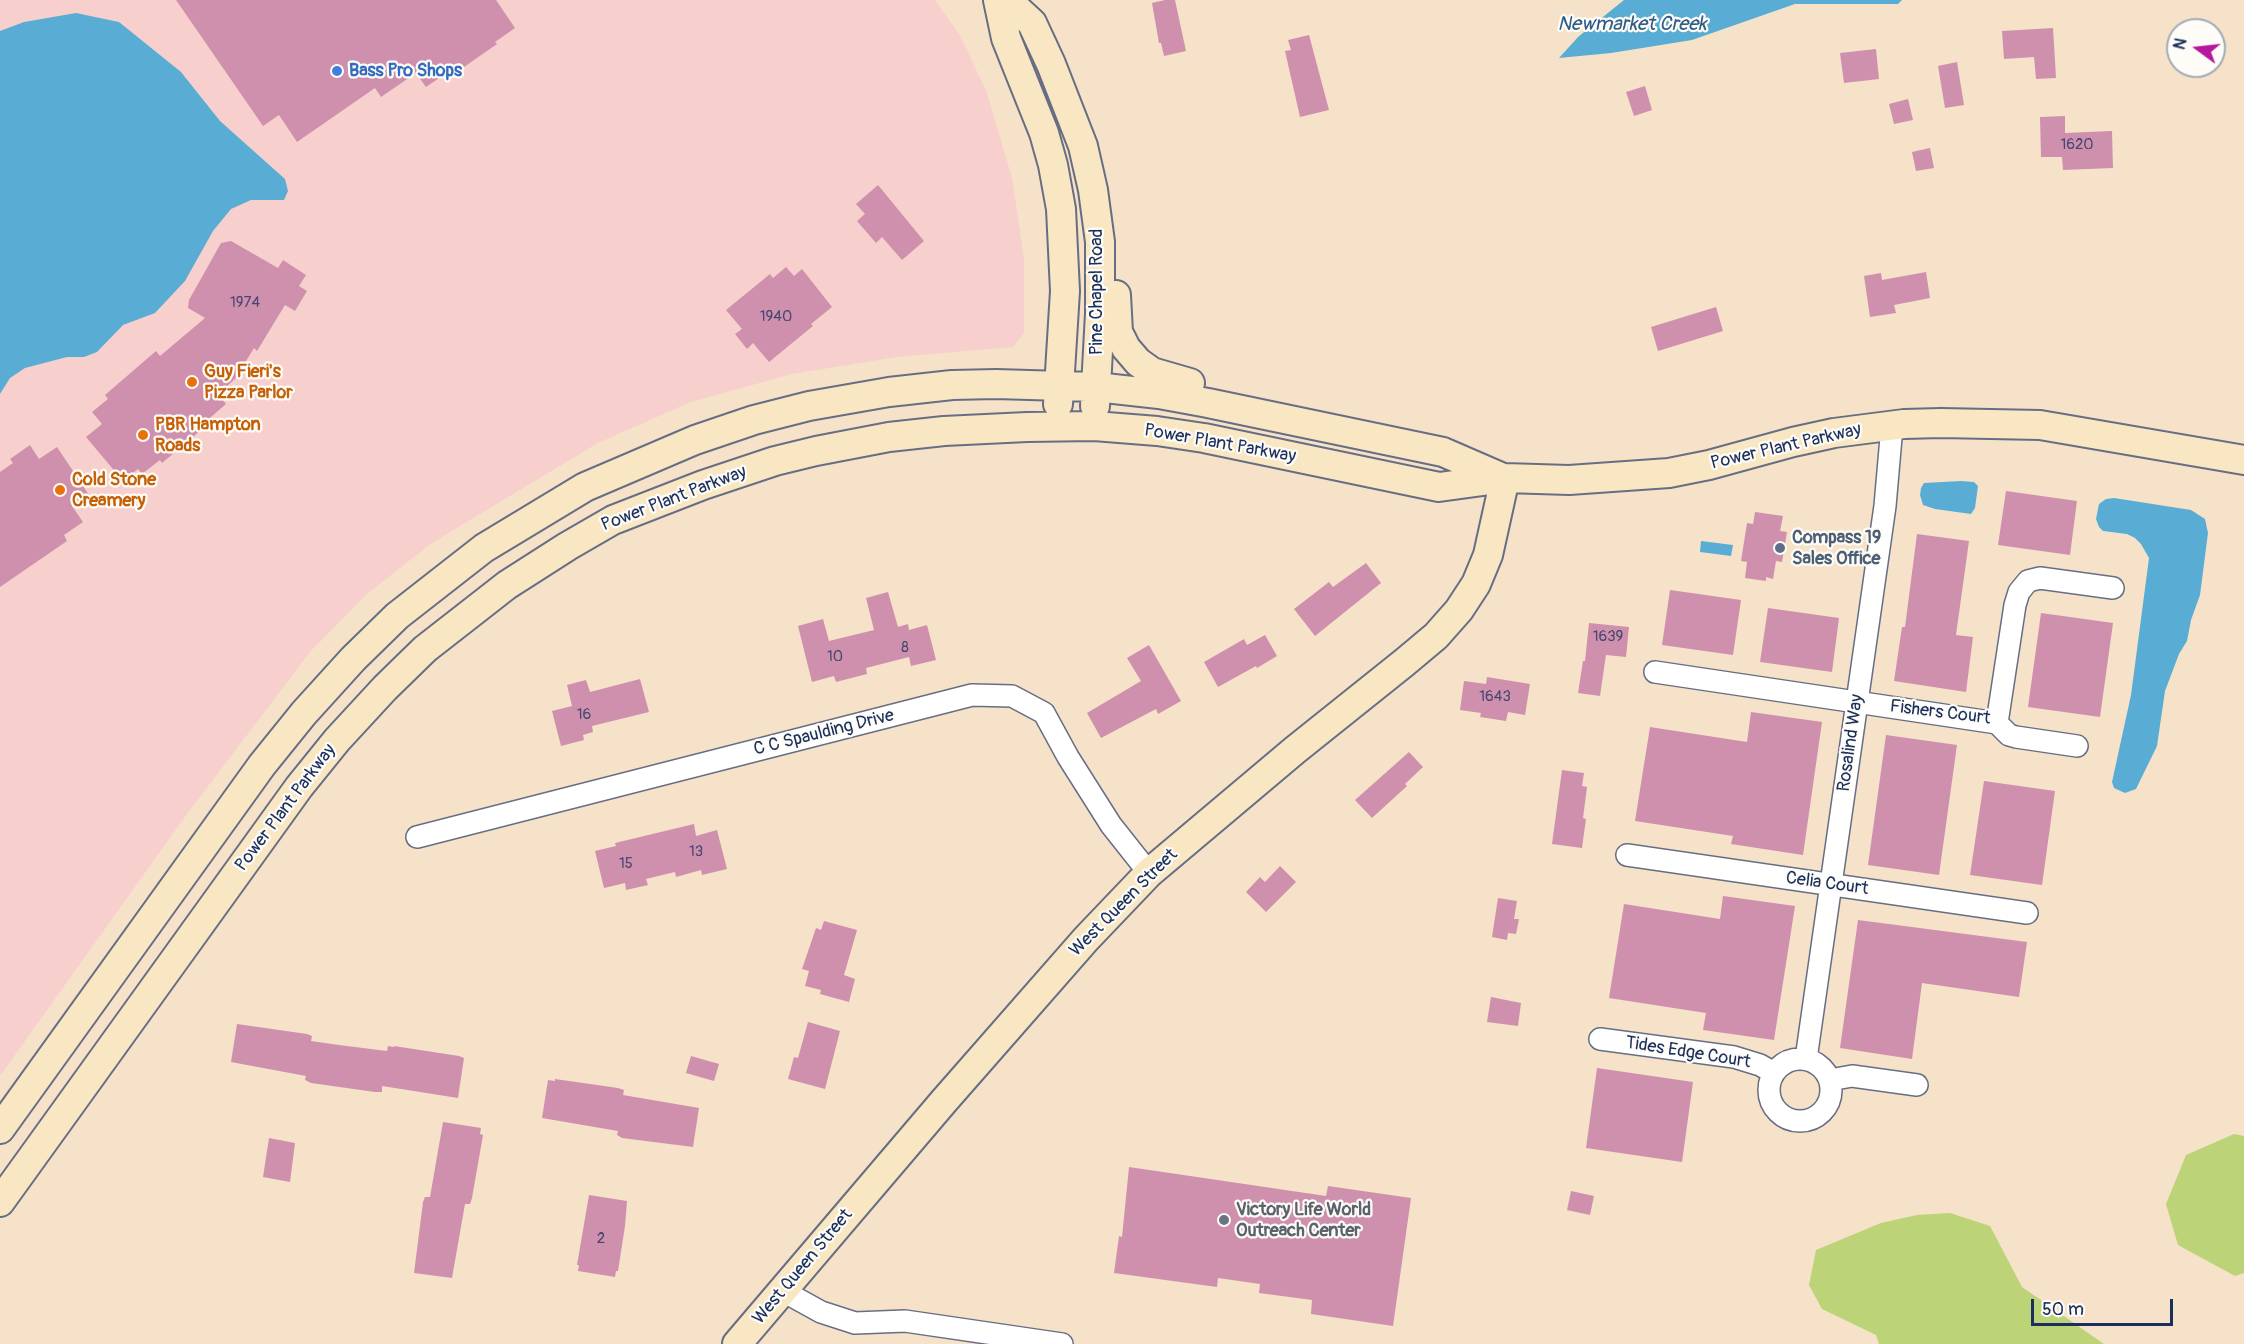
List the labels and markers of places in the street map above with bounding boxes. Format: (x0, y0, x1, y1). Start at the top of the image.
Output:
place label: Bass Pro Shops (349, 60, 462, 82)
marker: Bass Pro Shops (330, 64, 344, 78)
place label: Guy Fieri's Pizza Parlor (204, 361, 293, 404)
marker: Guy Fieri's Pizza Parlor (185, 375, 199, 389)
place label: PBR Hampton Roads (155, 414, 261, 456)
marker: PBR Hampton Roads (136, 428, 150, 442)
place label: Cold Stone Creamery (72, 469, 156, 512)
marker: Cold Stone Creamery (53, 483, 67, 497)
place label: Compass 19 Sales Office (1792, 527, 1881, 570)
marker: Compass 19 Sales Office (1773, 541, 1787, 555)
place label: Victory Life World Outreach Center (1236, 1199, 1371, 1242)
marker: Victory Life World Outreach Center (1217, 1213, 1231, 1227)

